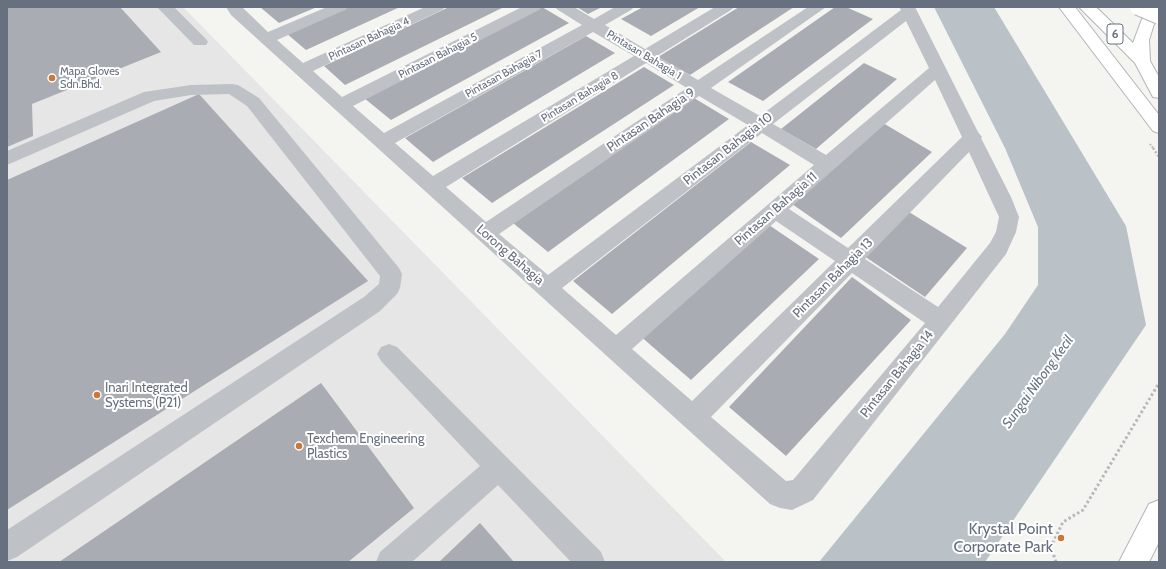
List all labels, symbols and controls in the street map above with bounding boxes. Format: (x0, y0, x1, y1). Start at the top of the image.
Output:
street label: Pintasan Bahagia 4 (327, 15, 411, 63)
road number: 6 (1107, 24, 1123, 44)
street label: Pintasan Bahagia 1 (604, 28, 684, 82)
street label: Pintasan Bahagia 5 (396, 30, 480, 82)
street label: Pintasan Bahagia 7 (463, 47, 545, 101)
place label: Mapa Gloves Sdn.Bhd. (60, 65, 119, 91)
street label: Pintasan Bahagia 8 (539, 69, 621, 125)
marker: Mapa Gloves Sdn.Bhd. (47, 73, 57, 83)
street label: Pintasan Bahagia 9 (604, 85, 698, 155)
street label: Pintasan Bahagia 10 (680, 109, 776, 189)
street label: Pintasan Bahagia 11 (732, 169, 820, 249)
street label: Lorong Bahagia (473, 221, 547, 289)
street label: Pintasan Bahagia 13 (790, 235, 876, 321)
street label: Pintasan Bahagia 14 (857, 327, 937, 421)
water label: Sungai Nibong Kecil (999, 333, 1077, 431)
place label: Inari Integrated Systems (P21) (105, 380, 188, 411)
marker: Inari Integrated Systems (P21) (92, 390, 102, 400)
place label: Texchem Engineering Plastics (307, 431, 424, 462)
marker: Texchem Engineering Plastics (294, 441, 304, 451)
place label: Krystal Point Corporate Park (953, 519, 1053, 557)
marker: Krystal Point Corporate Park (1056, 533, 1066, 543)

